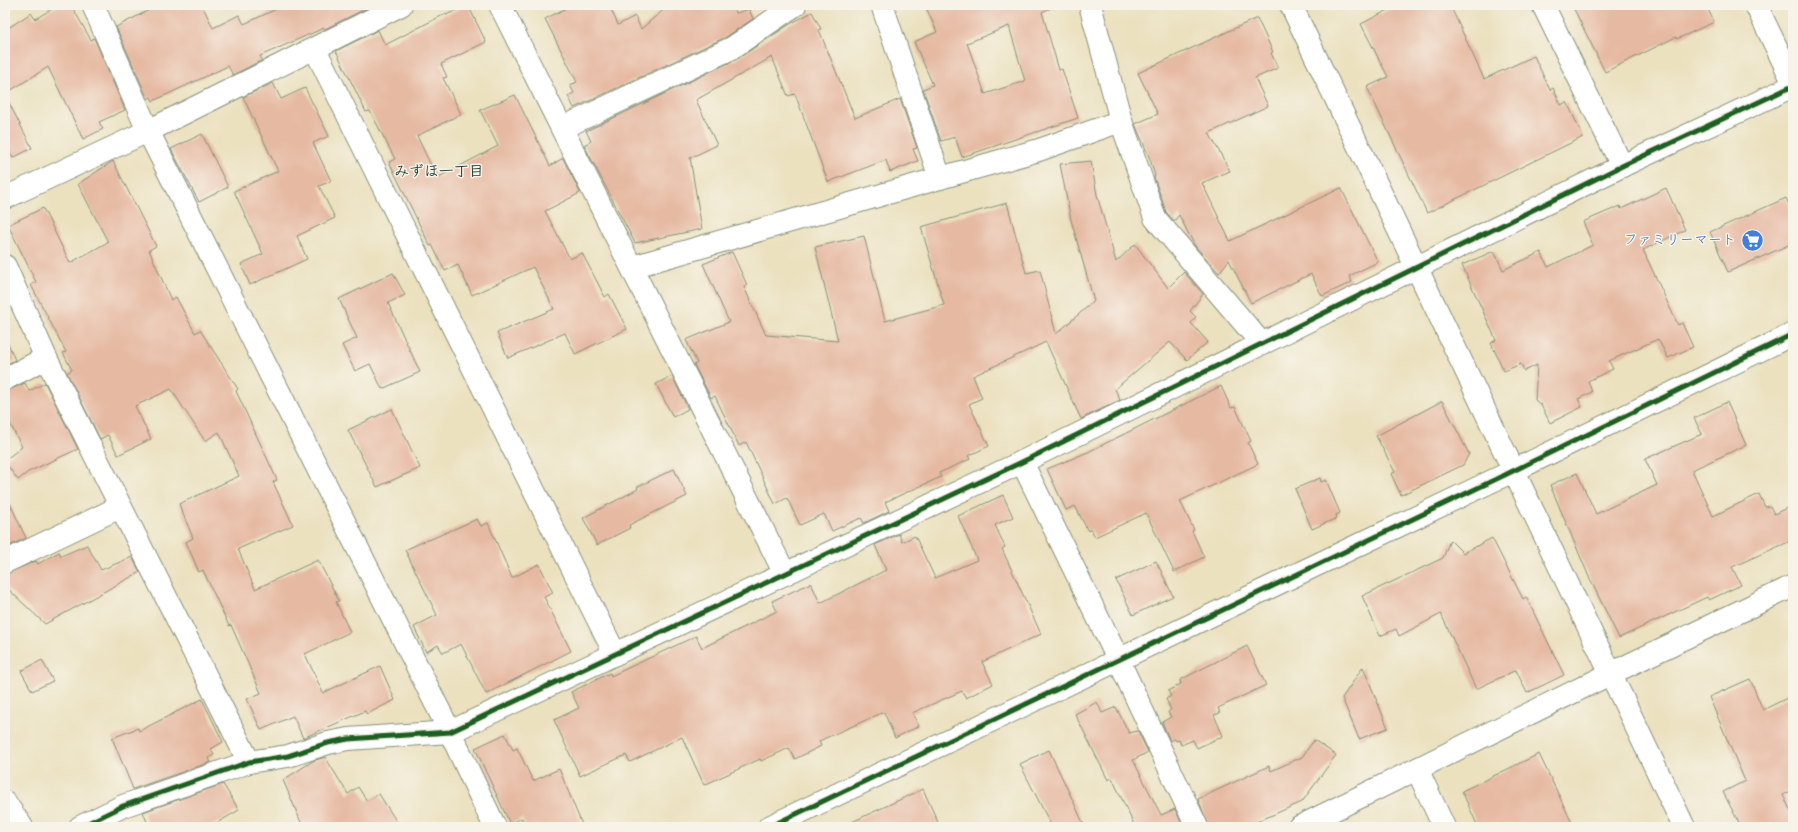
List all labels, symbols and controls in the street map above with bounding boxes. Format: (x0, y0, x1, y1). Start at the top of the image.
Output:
district label: みずほ一丁目 (394, 162, 484, 184)
supermarket icon: ファミリーマート (1739, 228, 1765, 254)
place label: ファミリーマート (1624, 231, 1736, 251)

